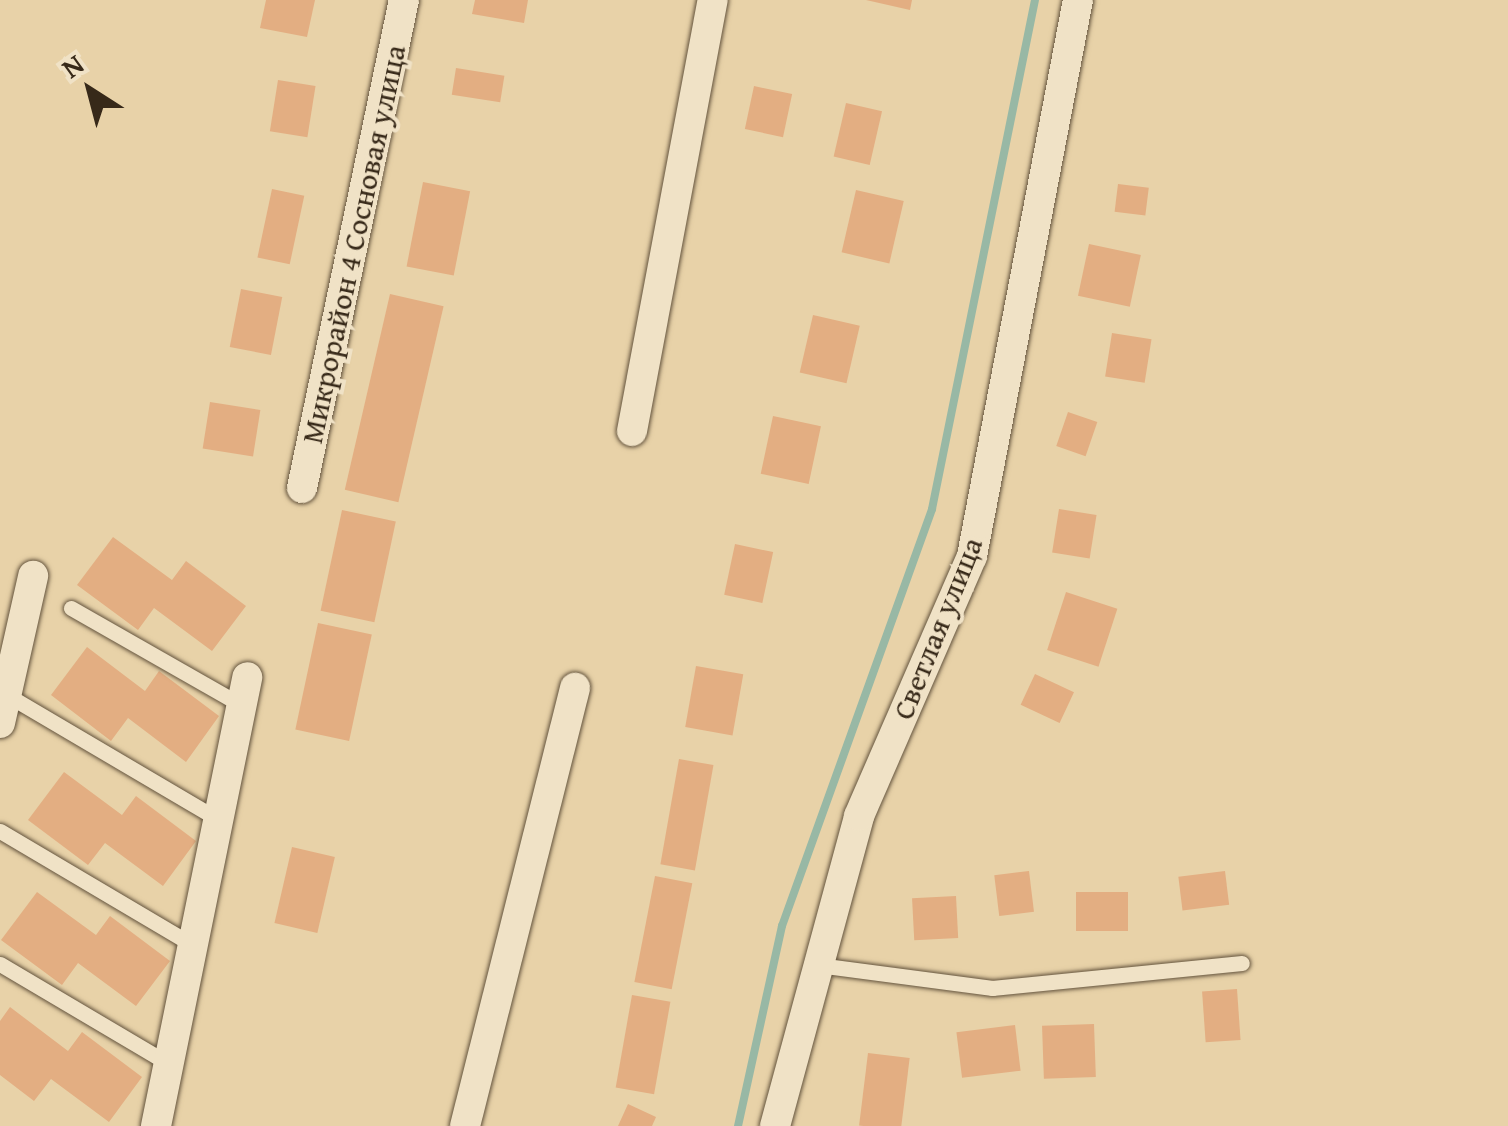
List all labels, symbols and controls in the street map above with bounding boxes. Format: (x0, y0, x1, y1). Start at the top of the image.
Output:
north arrow (40, 40, 140, 140)
street label: Микрорайон 4 Сосновая улица (293, 41, 413, 447)
text: N (52, 43, 92, 87)
street label: Светлая улица (884, 532, 990, 724)

